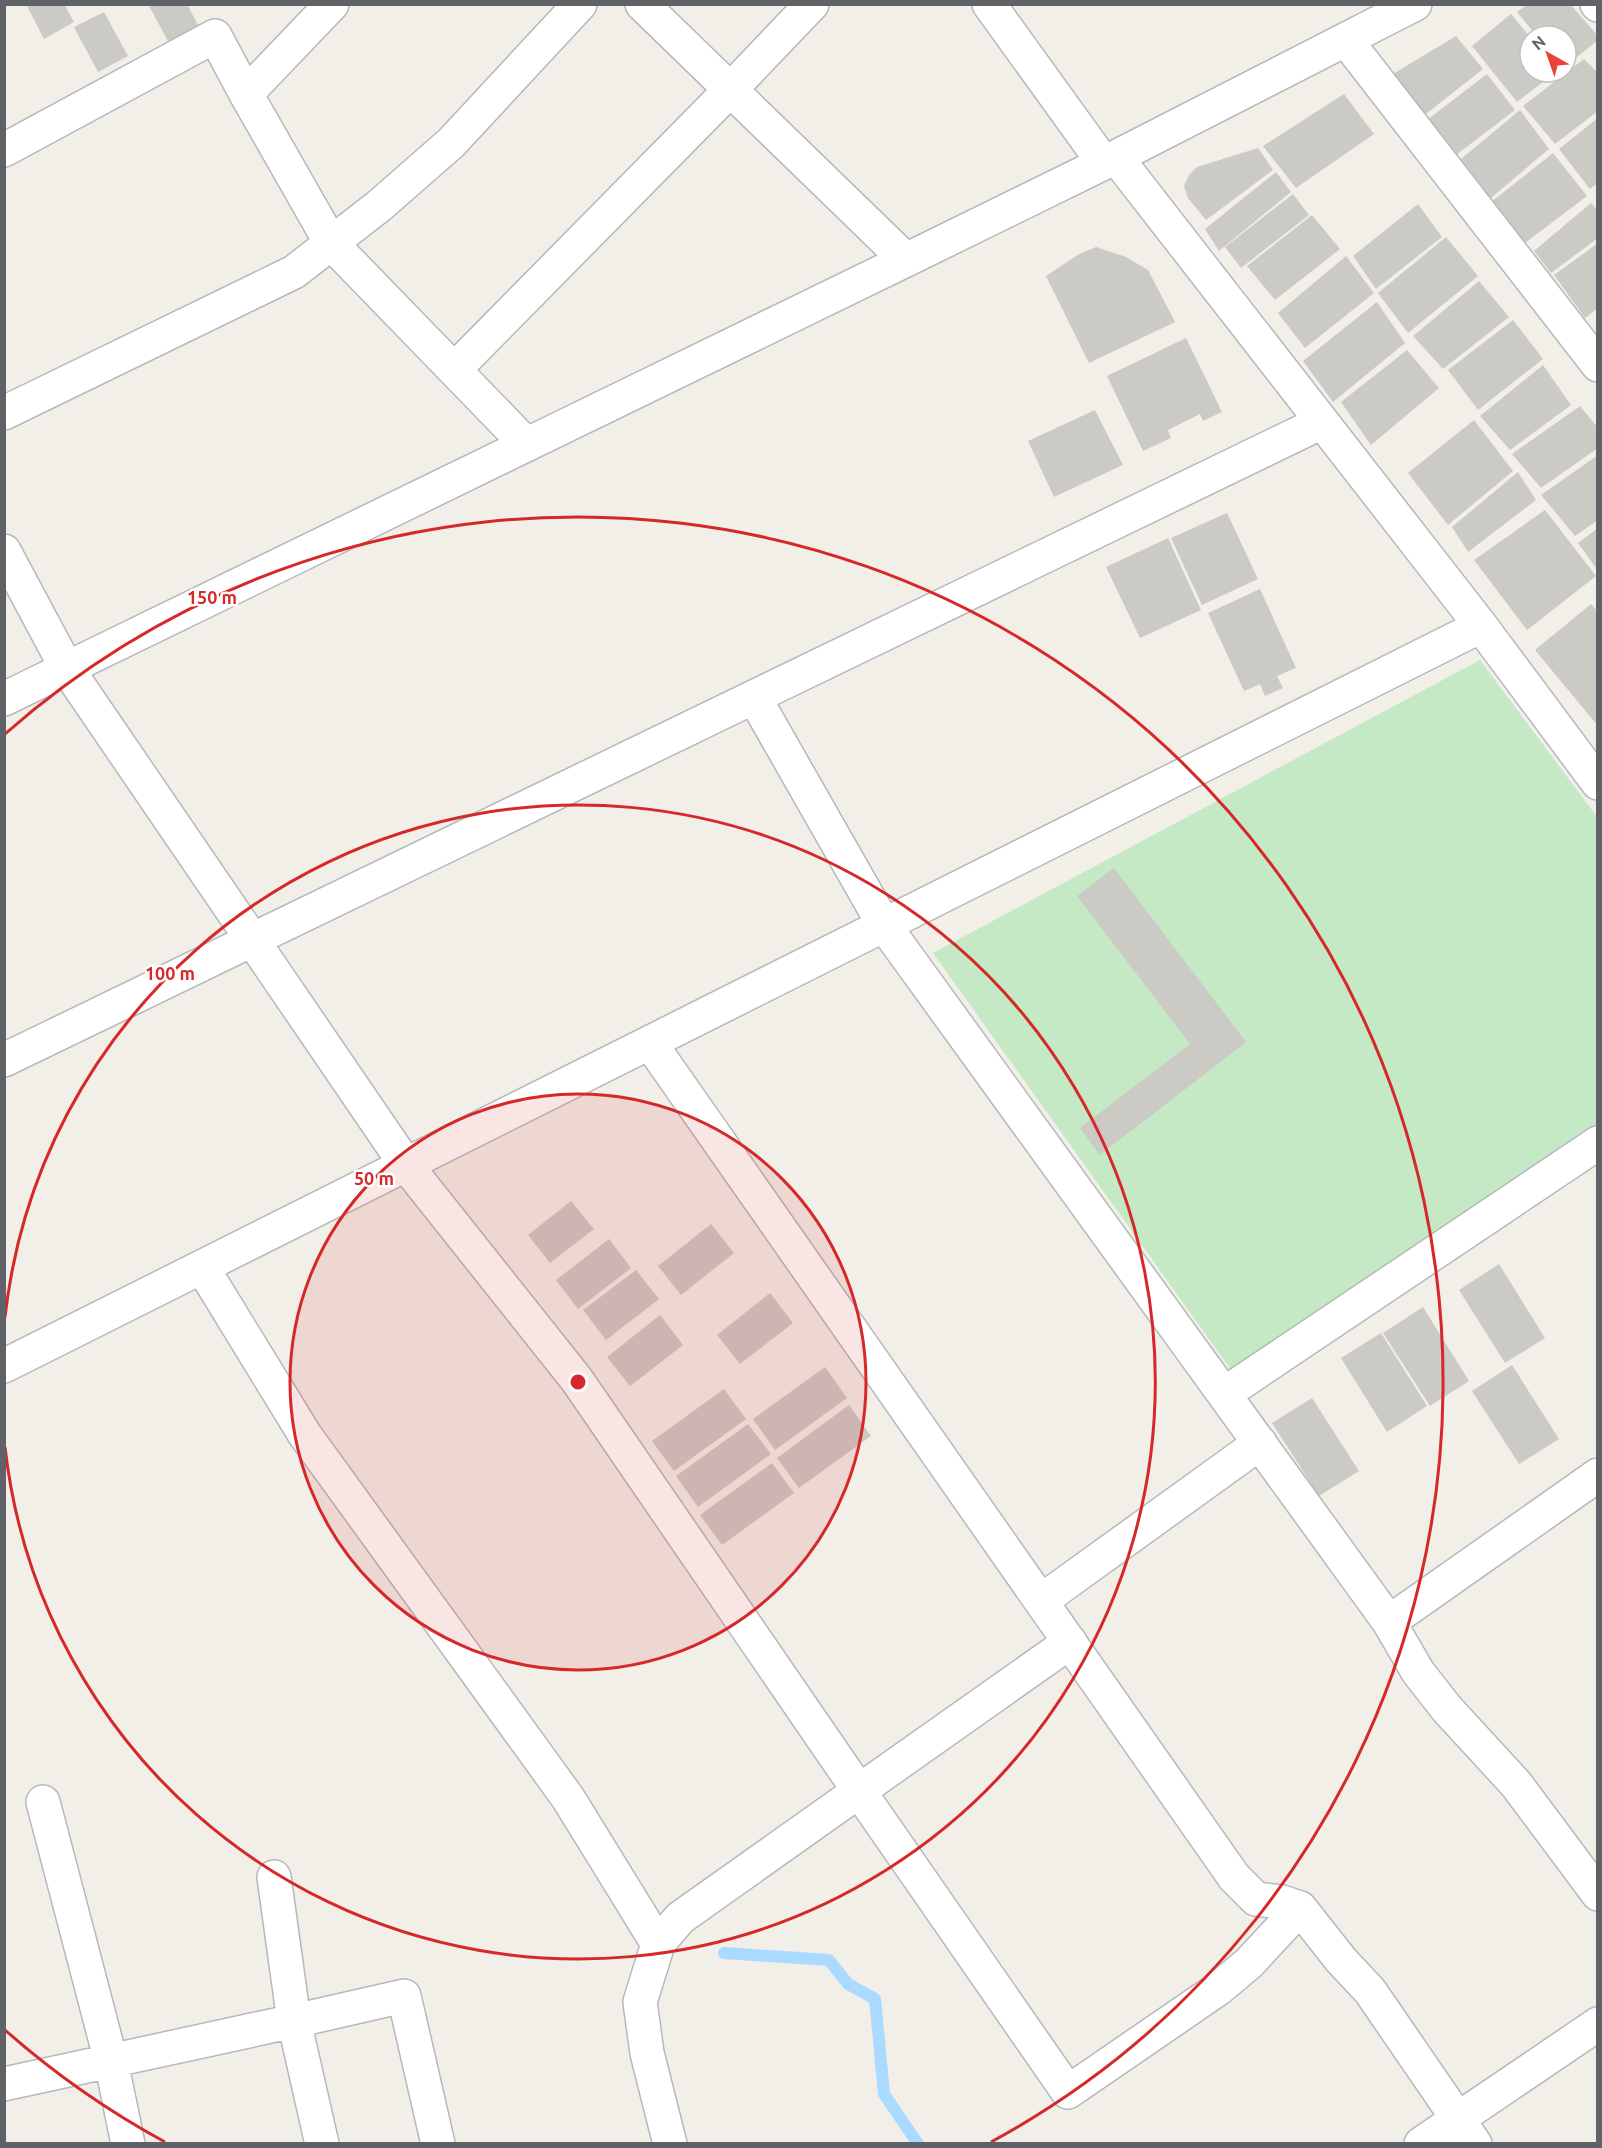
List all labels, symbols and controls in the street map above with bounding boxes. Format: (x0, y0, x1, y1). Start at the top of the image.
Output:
north arrow (1518, 24, 1578, 84)
text: N (1528, 32, 1549, 53)
text: 150 m (187, 587, 237, 607)
text: 100 m (145, 963, 195, 983)
text: 50 m (354, 1168, 394, 1188)
centre of rings (568, 1372, 588, 1392)

